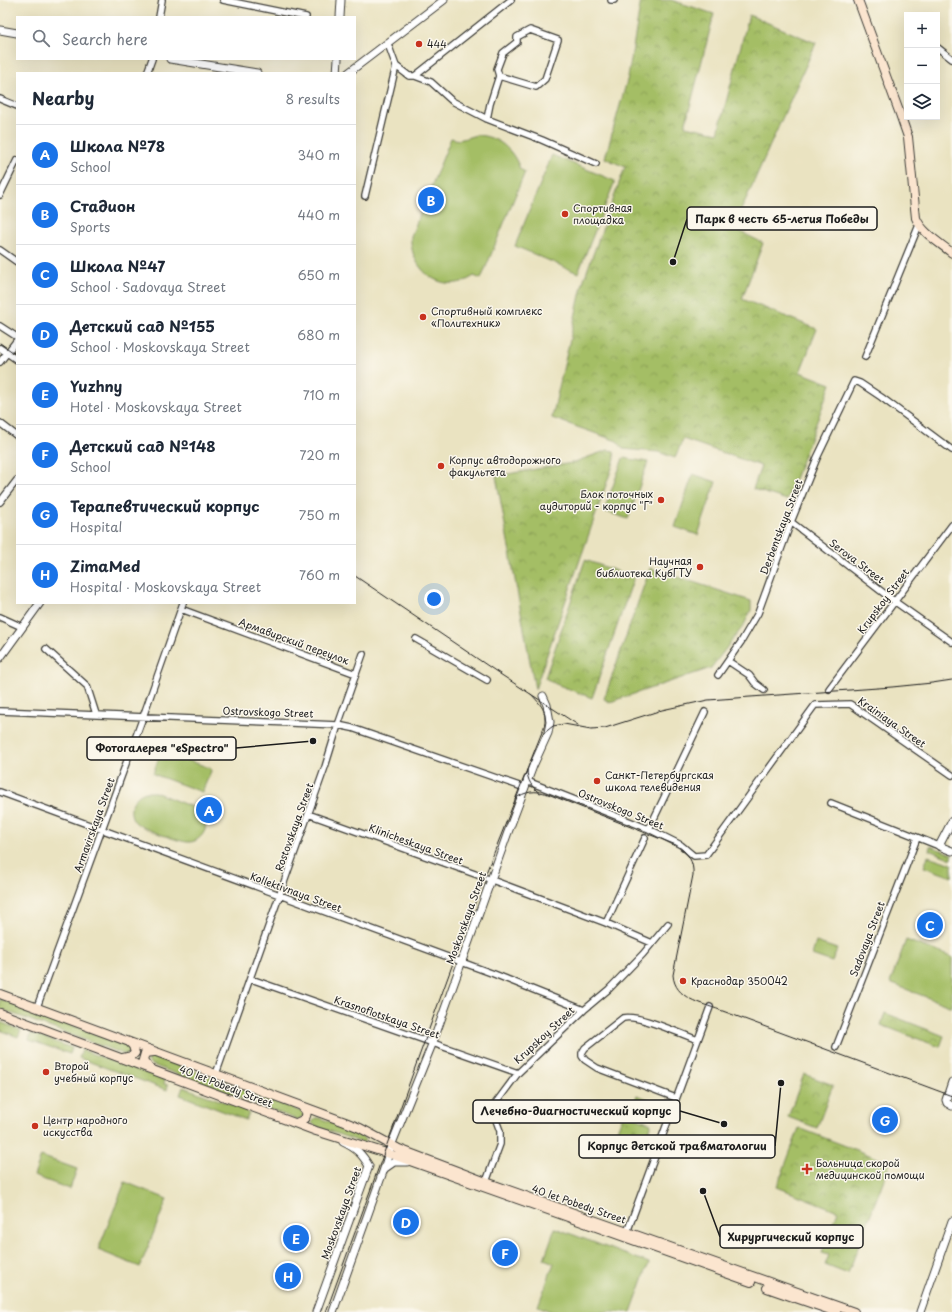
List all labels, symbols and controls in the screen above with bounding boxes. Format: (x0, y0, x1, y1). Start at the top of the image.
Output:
map controls (904, 12, 940, 120)
button: + (904, 12, 940, 48)
search box (16, 16, 356, 60)
icon: search (30, 27, 52, 49)
text: Search here (62, 27, 148, 50)
place label: 444 (427, 36, 447, 51)
marker: 444 (414, 39, 424, 49)
button: − (904, 48, 940, 84)
button: layers (904, 84, 940, 120)
text: Nearby (32, 85, 94, 111)
text: 8 results (286, 89, 340, 108)
text: Школа №78 (70, 134, 165, 157)
text: A (40, 145, 50, 164)
text: 340 m (297, 145, 340, 164)
text: School (70, 157, 111, 176)
pin: B (418, 185, 444, 215)
text: Стадион (70, 194, 136, 217)
place label: Спортивная площадка (573, 200, 632, 227)
text: B (41, 205, 49, 224)
text: 440 m (297, 205, 340, 224)
callout: Парк в честь 65-летия Победы (687, 207, 877, 230)
marker: Спортивная площадка (560, 209, 570, 219)
text: Парк в честь 65-летия Победы (695, 210, 869, 227)
text: Sports (70, 217, 110, 236)
text: Школа №47 (70, 254, 165, 277)
text: C (40, 265, 50, 284)
text: 650 m (298, 265, 340, 284)
text: School · Sadovaya Street (70, 277, 226, 296)
place label: Спортивный комплекс «Политехник» (431, 303, 542, 330)
marker: Спортивный комплекс «Политехник» (418, 312, 428, 322)
text: Детский сад №155 (70, 314, 215, 337)
text: D (40, 325, 50, 344)
text: 680 m (297, 325, 340, 344)
text: School · Moskovskaya Street (70, 337, 250, 356)
text: Yuzhny (70, 374, 122, 397)
text: E (41, 385, 49, 404)
text: 710 m (303, 385, 340, 404)
text: Hotel · Moskovskaya Street (70, 397, 242, 416)
text: Детский сад №148 (70, 434, 216, 457)
text: F (41, 445, 49, 464)
text: 720 m (300, 445, 340, 464)
place label: Корпус автодорожного факультета (449, 452, 561, 480)
text: School (70, 457, 111, 476)
marker: Корпус автодорожного факультета (436, 461, 446, 471)
street label: Derbentskaya Street (755, 477, 807, 577)
place label: Блок поточных аудиторий - корпус "Г" (540, 486, 653, 514)
text: Терапевтический корпус (70, 494, 259, 517)
marker: Блок поточных аудиторий - корпус "Г" (656, 495, 666, 505)
text: G (40, 505, 50, 524)
text: 750 m (299, 505, 340, 524)
text: Hospital (70, 517, 122, 536)
street label: Serova Street (827, 535, 888, 586)
place label: Научная библиотека КубГТУ (596, 553, 692, 581)
text: ZimaMed (70, 554, 140, 577)
marker: Научная библиотека КубГТУ (695, 562, 705, 572)
text: H (40, 565, 50, 584)
text: 760 m (299, 565, 340, 584)
street label: Krupskoy Street (853, 565, 912, 636)
text: Hospital · Moskovskaya Street (70, 577, 261, 596)
your location (424, 589, 444, 609)
street label: Армавирский переулок (237, 614, 351, 668)
street label: Krainiaya Street (855, 693, 929, 751)
street label: Ostrovskogo Street (222, 702, 314, 721)
callout: Фотогалерея "eSpectro" (87, 737, 236, 760)
text: Фотогалерея "eSpectro" (95, 739, 229, 756)
place label: Санкт-Петербургская школа телевидения (605, 767, 714, 794)
street label: Armavirskaya Street (69, 775, 119, 875)
marker: Санкт-Петербургская школа телевидения (592, 776, 602, 786)
street label: Rostovskaya Street (271, 781, 317, 873)
street label: Ostrovskogo Street (576, 785, 666, 833)
pin: A (196, 795, 222, 825)
street label: Klinicheskaya Street (367, 819, 465, 869)
street label: Kollektivnaya Street (248, 868, 344, 916)
street label: Moskovskaya Street (442, 869, 490, 967)
street label: Sadovaya Street (845, 899, 888, 979)
pin: C (917, 910, 943, 940)
place label: Краснодар 350042 (691, 973, 788, 988)
marker: Краснодар 350042 (678, 976, 688, 986)
street label: Krasnoflotskaya Street (332, 991, 442, 1043)
street label: Krupskoy Street (510, 1002, 577, 1067)
place label: Второй учебный корпус (54, 1058, 133, 1085)
street label: 40 let Pobedy Street (177, 1061, 275, 1111)
marker: Второй учебный корпус (41, 1067, 51, 1077)
callout: Лечебно-диагностический корпус (473, 1100, 680, 1123)
text: Лечебно-диагностический корпус (481, 1102, 671, 1119)
pin: G (872, 1105, 898, 1135)
place label: Центр народного искусства (43, 1112, 128, 1139)
marker: Центр народного искусства (30, 1121, 40, 1131)
callout: Корпус детской травматологии (579, 1135, 775, 1158)
text: Корпус детской травматологии (587, 1137, 767, 1154)
place label: Больница скорой медицинской помощи (816, 1155, 925, 1182)
marker: Больница скорой медицинской помощи (801, 1163, 813, 1175)
street label: Moskovskaya Street (317, 1164, 365, 1262)
street label: 40 let Pobedy Street (530, 1180, 628, 1228)
pin: D (393, 1207, 419, 1237)
pin: E (283, 1223, 309, 1253)
callout: Хирургический корпус (720, 1225, 863, 1248)
text: Хирургический корпус (728, 1228, 854, 1245)
pin: F (492, 1238, 518, 1268)
pin: H (275, 1261, 301, 1291)

